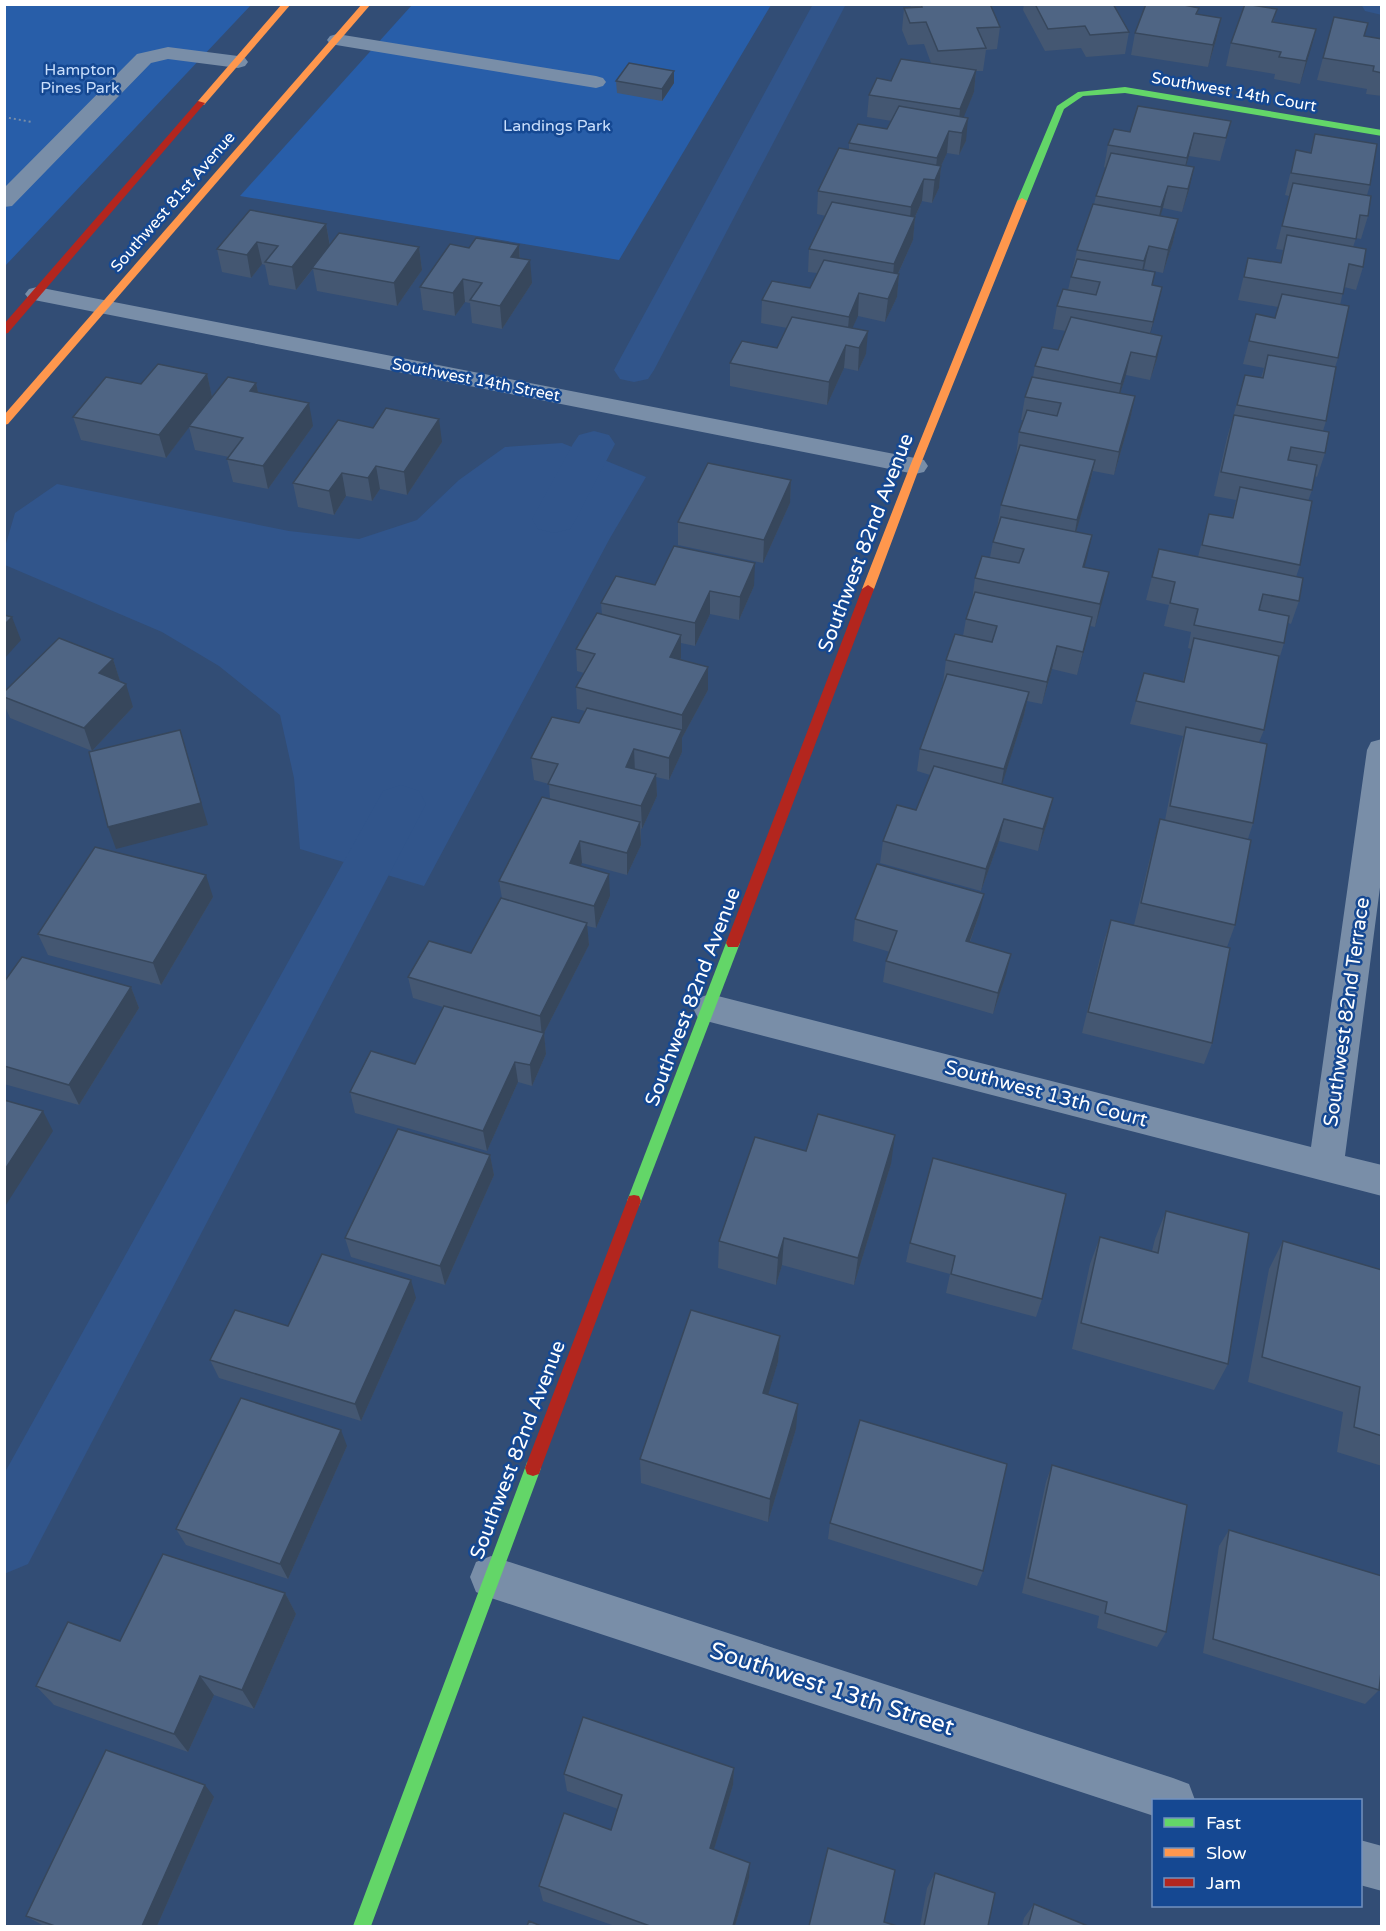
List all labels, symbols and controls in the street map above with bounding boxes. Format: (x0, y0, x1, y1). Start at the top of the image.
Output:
park label: Hampton Pines Park (40, 60, 120, 98)
street label: Southwest 14th Court (1150, 68, 1318, 116)
park label: Landings Park (503, 116, 611, 136)
street label: Southwest 81st Avenue (106, 128, 240, 276)
street label: Southwest 14th Street (390, 354, 562, 406)
street label: Southwest 82nd Avenue (813, 430, 919, 656)
street label: Southwest 82nd Avenue (640, 884, 746, 1110)
street label: Southwest 82nd Terrace (1319, 896, 1375, 1128)
street label: Southwest 13th Court (942, 1055, 1150, 1133)
street label: Southwest 82nd Avenue (465, 1337, 571, 1563)
street label: Southwest 13th Street (706, 1636, 958, 1742)
legend (1152, 1799, 1362, 1907)
text: Fast (1206, 1812, 1241, 1834)
text: Slow (1206, 1842, 1247, 1864)
text: Jam (1206, 1872, 1241, 1894)

